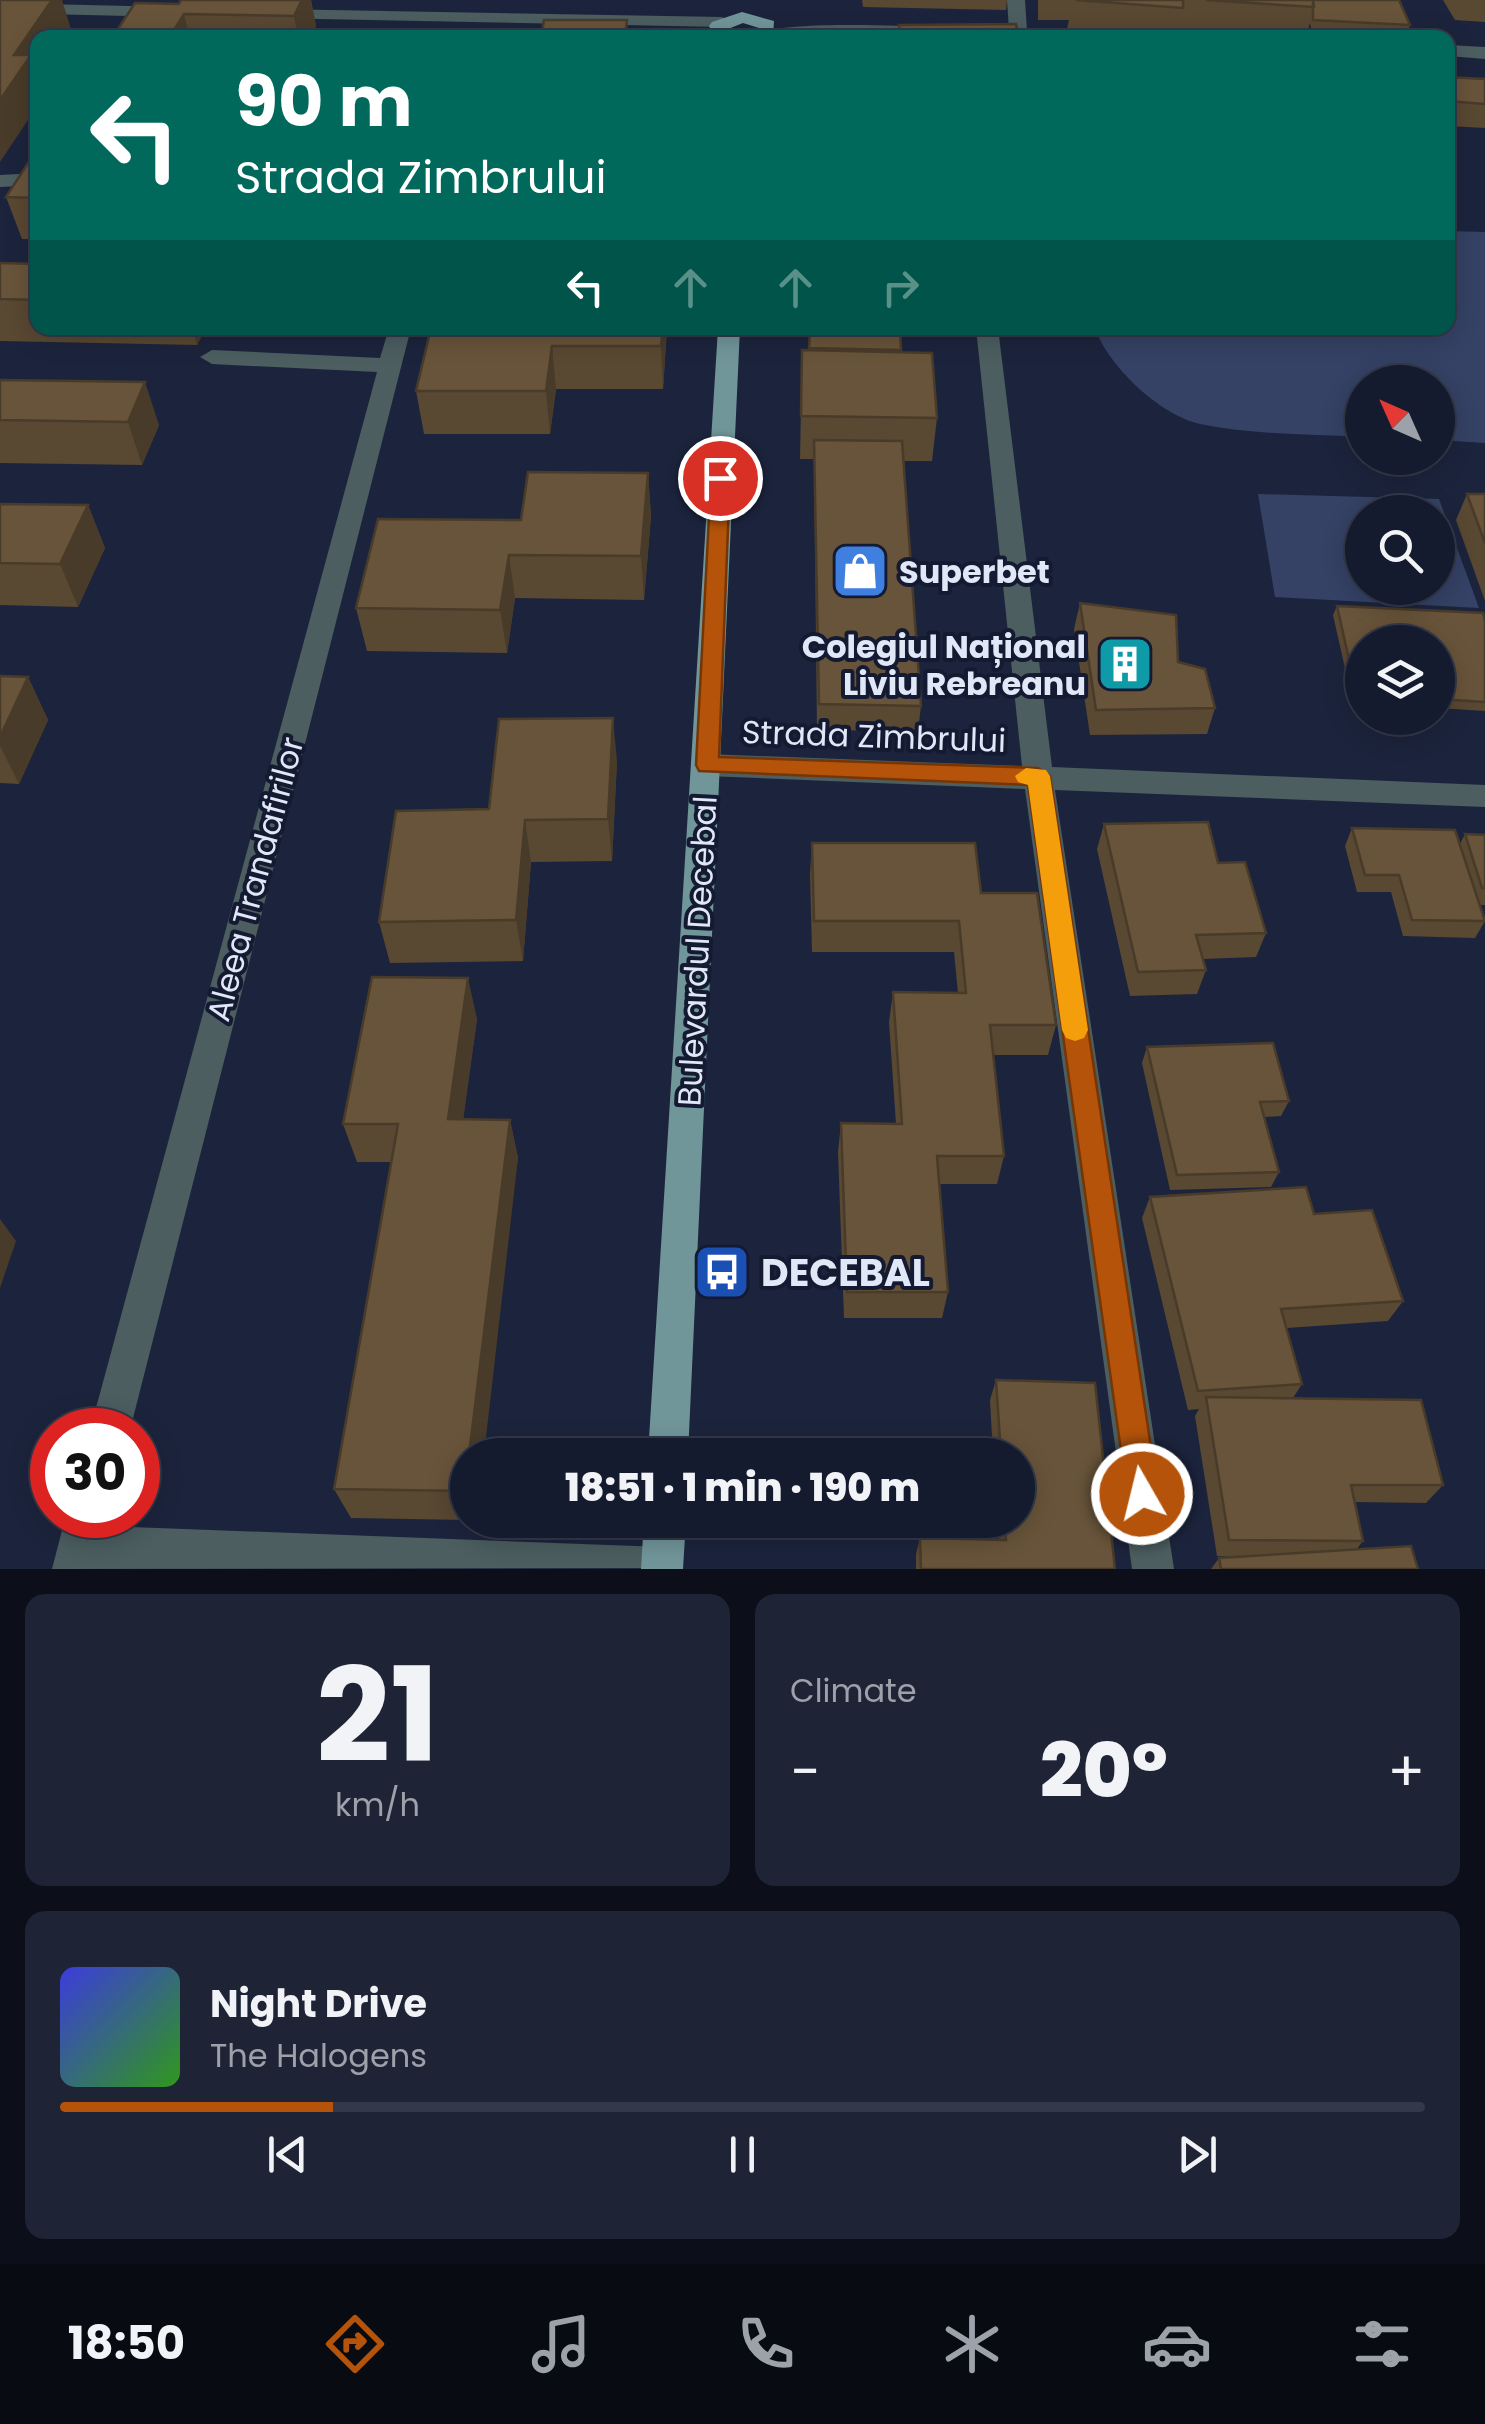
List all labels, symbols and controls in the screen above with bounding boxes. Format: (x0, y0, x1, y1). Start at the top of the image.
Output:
text: 90 m (235, 52, 413, 151)
icon: left (70, 70, 200, 200)
text: Strada Zimbrului (235, 146, 607, 209)
icon: left (558, 260, 613, 315)
icon: ahead (663, 260, 718, 315)
icon: ahead (768, 260, 823, 315)
icon: right (873, 260, 928, 315)
north arrow (1345, 365, 1455, 475)
map controls (1345, 365, 1455, 735)
pin (678, 436, 763, 521)
icon: arrive (693, 451, 748, 506)
button: search (1345, 495, 1455, 605)
shop icon: Superbet (830, 541, 890, 601)
place label: Superbet (899, 549, 1050, 594)
place label: Colegiul Național Liviu Rebreanu (802, 624, 1086, 706)
button: layers (1345, 625, 1455, 735)
building icon: Colegiul Național Liviu Rebreanu (1095, 634, 1155, 694)
street label: Strada Zimbrului (741, 709, 1007, 763)
street label: Aleea Trandafirilor (195, 732, 315, 1026)
street label: Bulevardul Decebal (666, 795, 728, 1107)
bus stop icon: DECEBAL (692, 1242, 752, 1302)
place label: DECEBAL (761, 1246, 930, 1299)
speed limit sign: 30 (30, 1408, 160, 1538)
position arrow (1090, 1442, 1194, 1546)
text: 18:51 · 1 min · 190 m (565, 1461, 920, 1514)
text: 21 (316, 1624, 439, 1807)
text: Climate (790, 1668, 917, 1713)
text: 20° (1040, 1718, 1168, 1823)
text: − (790, 1733, 820, 1810)
text: + (1387, 1733, 1425, 1810)
text: km/h (335, 1782, 420, 1827)
text: Night Drive (210, 1977, 427, 2030)
text: The Halogens (210, 2033, 427, 2078)
icon: previous (260, 2127, 315, 2182)
icon: pause (715, 2127, 770, 2182)
icon: next (1170, 2127, 1225, 2182)
icon: directions (320, 2309, 390, 2379)
icon: music (526, 2309, 596, 2379)
icon: phone (731, 2309, 801, 2379)
icon: climate (937, 2309, 1007, 2379)
icon: car (1142, 2309, 1212, 2379)
icon: filters (1347, 2309, 1417, 2379)
text: 18:50 (68, 2312, 185, 2375)

